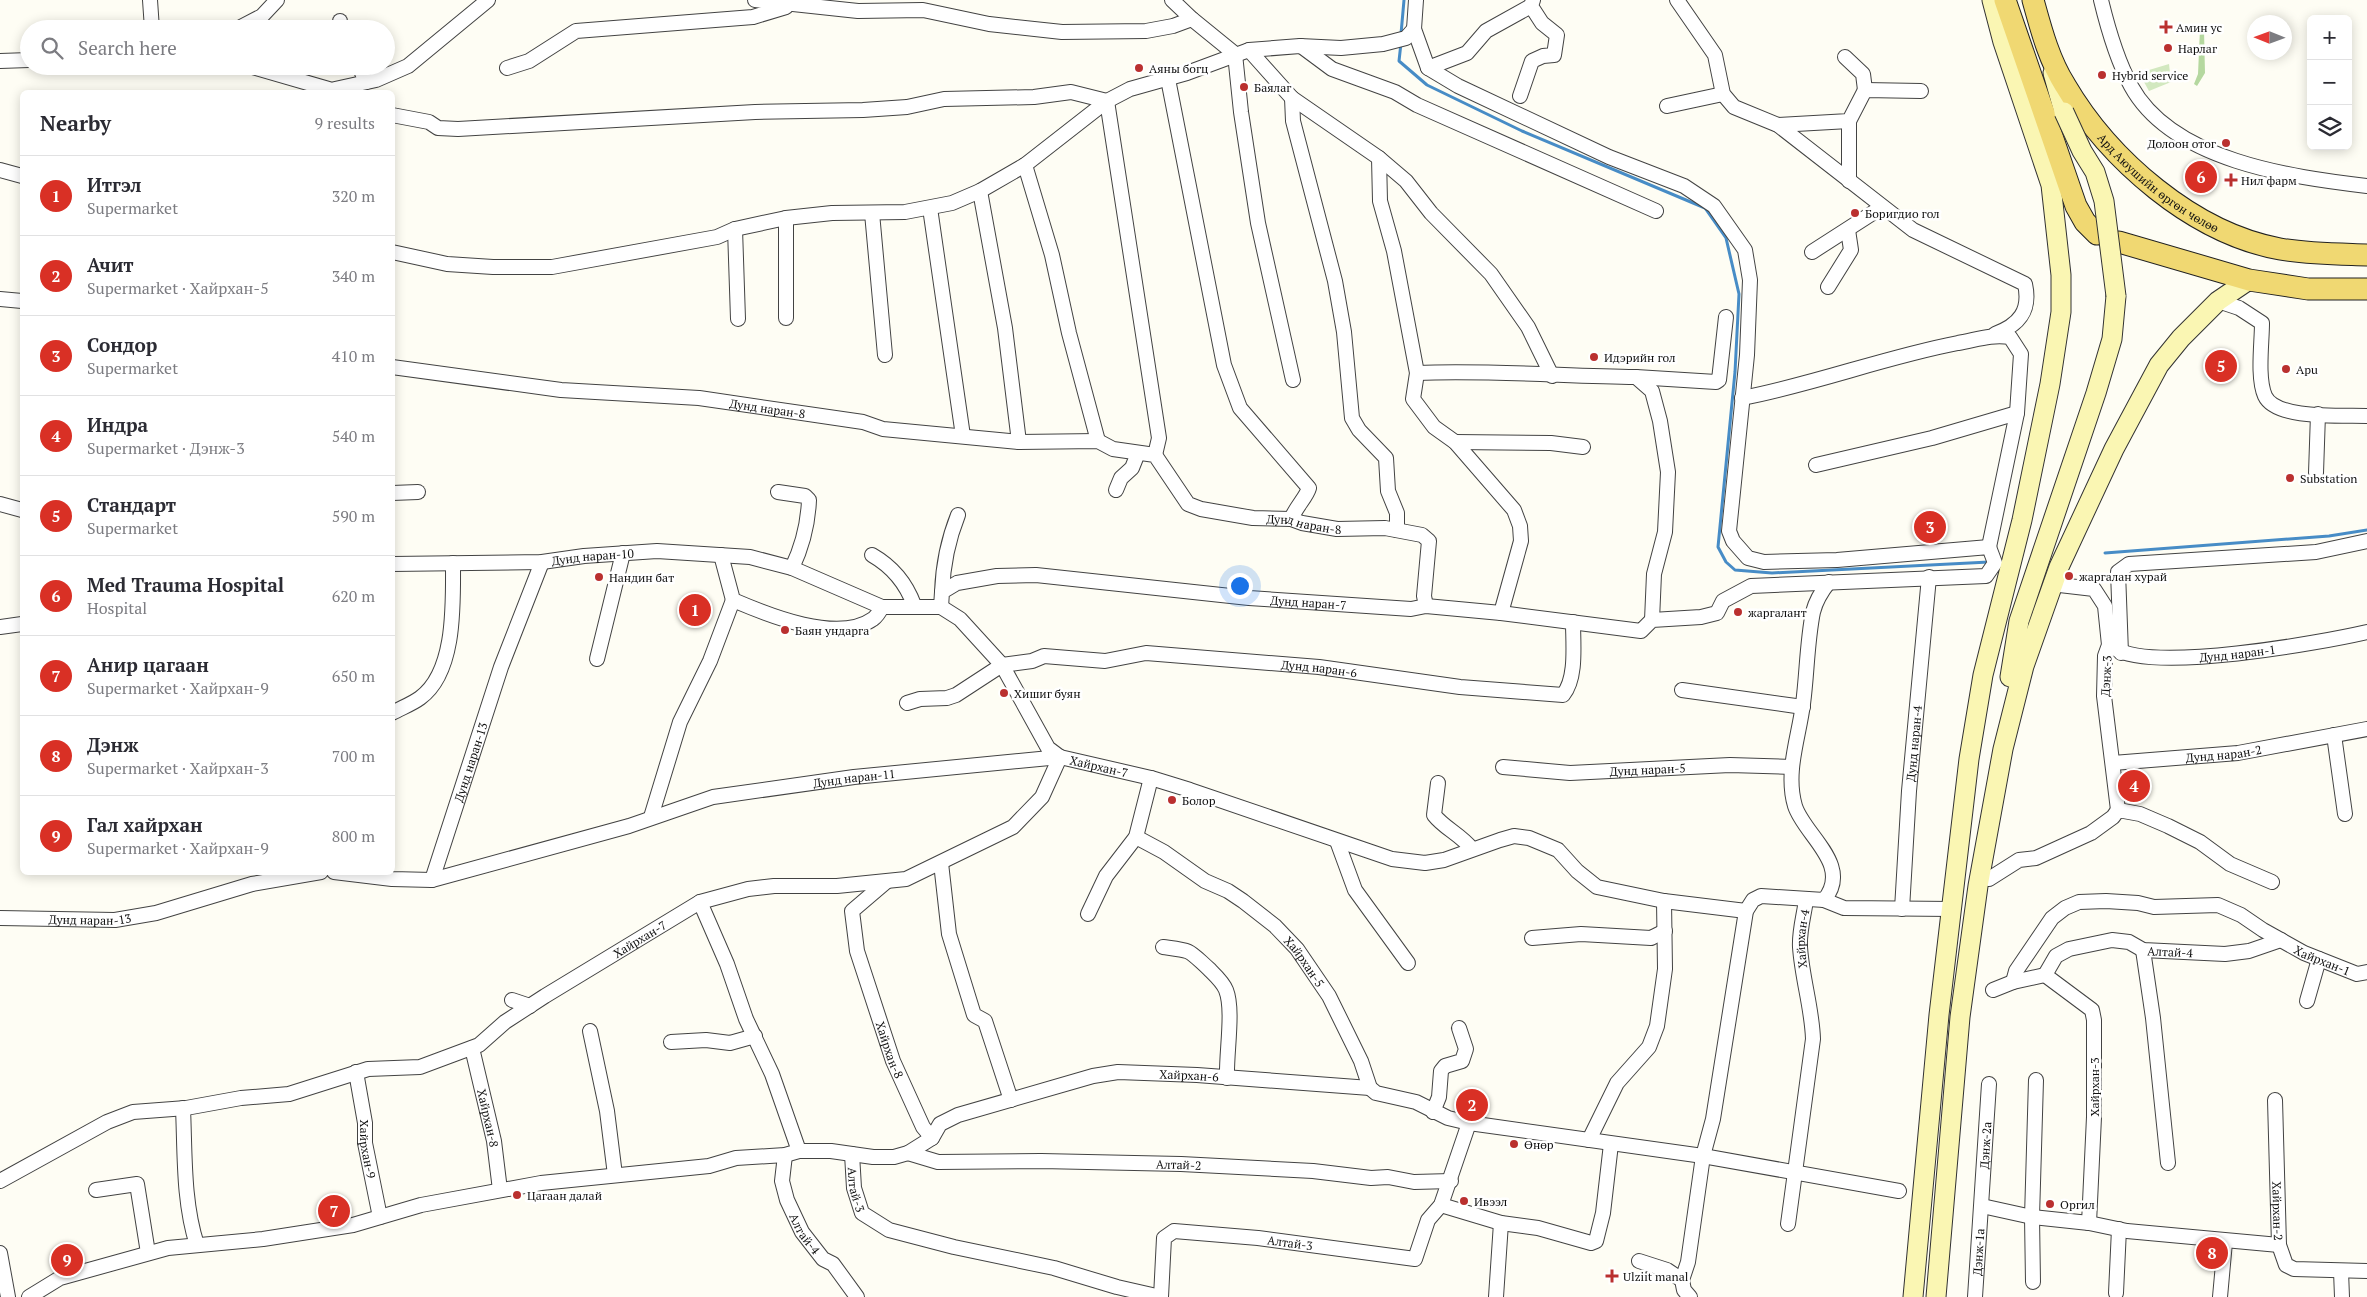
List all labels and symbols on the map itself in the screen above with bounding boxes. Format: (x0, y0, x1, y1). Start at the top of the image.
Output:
north arrow (2247, 15, 2292, 60)
place label: Амин ус (2176, 20, 2223, 35)
marker: Амин ус (2160, 21, 2172, 33)
place label: Нарлаг (2178, 41, 2217, 56)
marker: Нарлаг (2162, 42, 2174, 54)
place label: Аяны богц (1149, 61, 1209, 76)
marker: Аяны богц (1133, 62, 1145, 74)
place label: Hybrid service (2112, 68, 2188, 83)
marker: Hybrid service (2096, 69, 2108, 81)
place label: Баялаг (1254, 80, 1291, 95)
marker: Баялаг (1238, 81, 1250, 93)
street label: Ард Аюушийн өргөн чөлөө (2095, 130, 2222, 235)
place label: Долоон отог (2147, 136, 2216, 151)
marker: Долоон отог (2220, 137, 2232, 149)
pin: 6 (2185, 158, 2217, 196)
place label: Нил фарм (2241, 173, 2297, 188)
marker: Нил фарм (2225, 174, 2237, 186)
place label: Боригдио гол (1865, 206, 1940, 221)
marker: Боригдио гол (1849, 207, 1861, 219)
pin: 5 (2205, 347, 2237, 385)
place label: Идэрийн гол (1604, 350, 1676, 365)
marker: Идэрийн гол (1588, 351, 1600, 363)
place label: Apu (2296, 362, 2318, 377)
marker: Apu (2280, 363, 2292, 375)
street label: Дунд наран-8 (729, 395, 806, 421)
place label: Substation (2300, 471, 2357, 486)
marker: Substation (2284, 472, 2296, 484)
pin: 3 (1914, 508, 1946, 546)
street label: Дунд наран-8 (1266, 511, 1342, 537)
street label: Дунд наран-10 (550, 545, 634, 568)
place label: жаргалан хурай (2079, 569, 2167, 584)
place label: Нандин бат (609, 570, 674, 585)
marker: жаргалан хурай (2063, 570, 2075, 582)
marker: Нандин бат (593, 571, 605, 583)
your location (1227, 573, 1253, 599)
pin: 1 (679, 591, 711, 629)
street label: Дунд наран-7 (1270, 592, 1347, 612)
place label: жаргалант (1748, 605, 1807, 620)
marker: жаргалант (1732, 606, 1744, 618)
place label: Баян ундарга (795, 623, 869, 638)
marker: Баян ундарга (779, 624, 791, 636)
street label: Дунд наран-1 (2199, 641, 2276, 664)
street label: Дэнж-3 (2097, 655, 2115, 697)
street label: Дунд наран-6 (1281, 656, 1359, 680)
place label: Хишиг буян (1014, 686, 1081, 701)
marker: Хишиг буян (998, 687, 1010, 699)
street label: Дунд наран-4 (1902, 704, 1925, 782)
street label: Дунд наран-13 (450, 720, 490, 804)
street label: Дунд наран-2 (2185, 741, 2263, 765)
street label: Хайрхан-7 (1068, 752, 1130, 780)
street label: Дунд наран-5 (1609, 760, 1686, 779)
street label: Дунд наран-11 (812, 766, 896, 790)
pin: 4 (2118, 767, 2150, 805)
place label: Болор (1182, 793, 1216, 808)
marker: Болор (1166, 794, 1178, 806)
street label: Хайрхан-4 (1792, 907, 1812, 969)
street label: Дунд наран-13 (49, 910, 132, 928)
street label: Хайрхан-7 (610, 917, 669, 961)
street label: Хайрхан-5 (1281, 933, 1328, 990)
street label: Хайрхан-1 (2292, 942, 2353, 978)
street label: Алтай-4 (2147, 943, 2194, 960)
street label: Хайрхан-8 (873, 1019, 907, 1080)
street label: Хайрхан-3 (2087, 1057, 2102, 1117)
street label: Хайрхан-6 (1159, 1066, 1220, 1084)
pin: 2 (1456, 1086, 1488, 1124)
street label: Хайрхан-8 (474, 1087, 502, 1148)
street label: Хайрхан-9 (357, 1120, 379, 1180)
street label: Дэнж-2а (1976, 1121, 1994, 1169)
place label: Өнөр (1524, 1137, 1554, 1152)
marker: Өнөр (1508, 1138, 1520, 1150)
street label: Алтай-2 (1156, 1156, 1202, 1173)
street label: Алтай-3 (845, 1167, 869, 1214)
street label: Хайрхан-2 (2270, 1181, 2286, 1241)
place label: Цагаан далай (527, 1188, 602, 1203)
marker: Цагаан далай (511, 1189, 523, 1201)
pin: 7 (318, 1192, 350, 1230)
place label: Ивээл (1474, 1194, 1508, 1209)
marker: Ивээл (1458, 1195, 1470, 1207)
place label: Оргил (2060, 1197, 2095, 1212)
marker: Оргил (2044, 1198, 2056, 1210)
street label: Алтай-4 (787, 1211, 824, 1257)
street label: Дэнж-1а (1969, 1228, 1987, 1276)
street label: Алтай-3 (1267, 1232, 1314, 1253)
pin: 8 (2196, 1234, 2228, 1272)
pin: 9 (51, 1241, 83, 1279)
marker: Ulziit manal (1605, 1269, 1619, 1283)
place label: Ulziit manal (1623, 1269, 1689, 1284)

